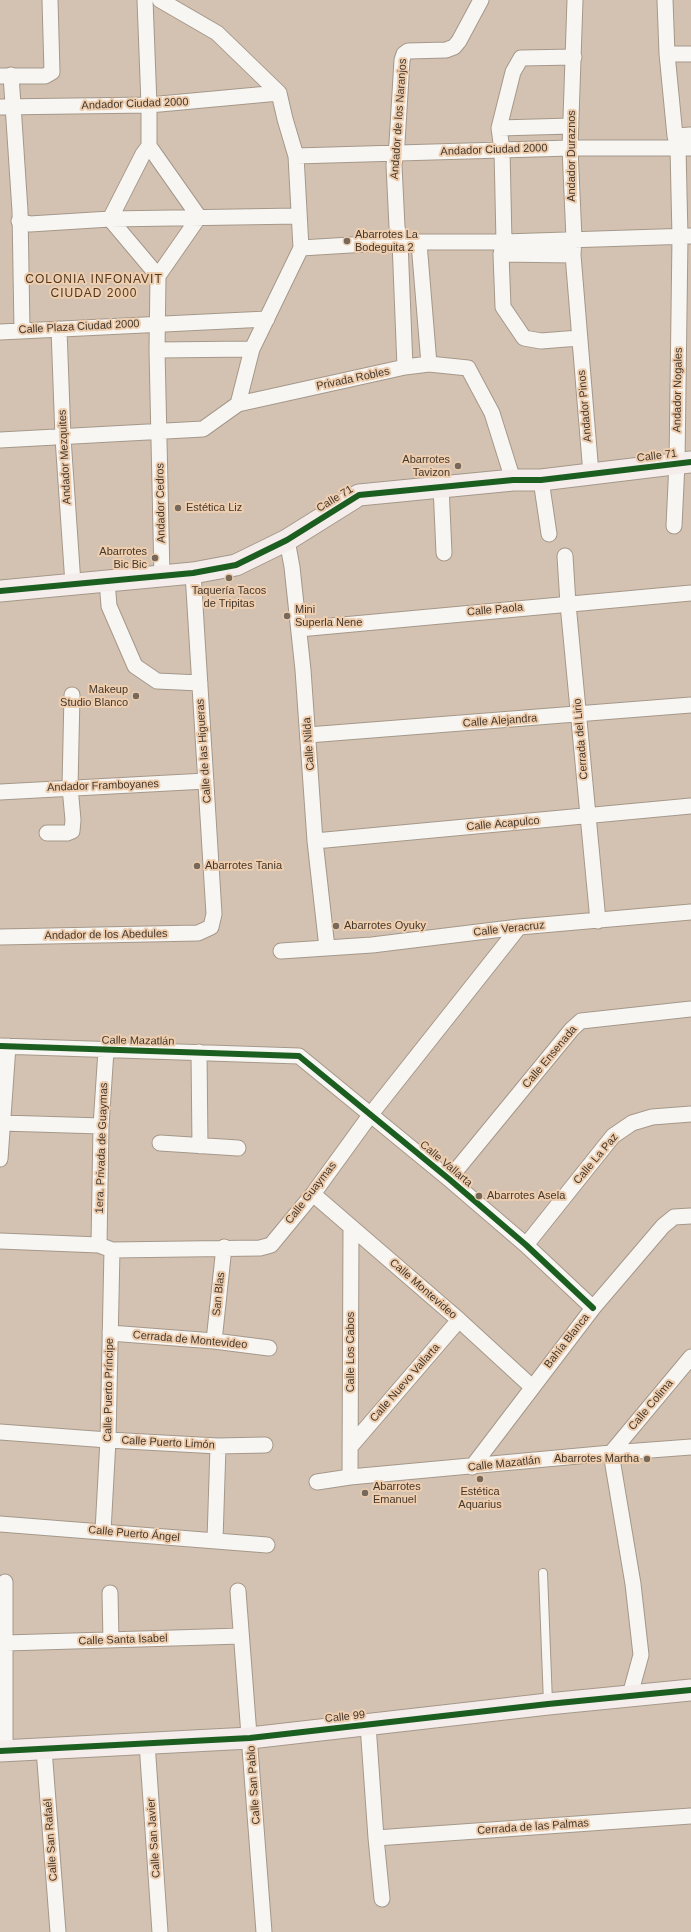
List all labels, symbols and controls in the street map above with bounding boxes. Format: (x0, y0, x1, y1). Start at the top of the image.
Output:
street label: Andador de los Naranjos (388, 58, 410, 180)
street label: Andador Ciudad 2000 (81, 96, 189, 112)
street label: Andador Duraznos (565, 110, 579, 202)
street label: Andador Ciudad 2000 (440, 142, 548, 158)
place label: Abarrotes La Bodeguita 2 (355, 228, 418, 254)
marker: Abarrotes La Bodeguita 2 (342, 236, 352, 246)
district label: COLONIA INFONAVIT CIUDAD 2000 (25, 273, 163, 301)
street label: Calle Plaza Ciudad 2000 (18, 317, 140, 337)
street label: Andador Nogales (671, 347, 685, 433)
street label: Privada Robles (315, 365, 391, 393)
street label: Andador Pinos (575, 369, 595, 443)
street label: Andador Mezquites (56, 409, 74, 505)
street label: Calle 71 (636, 447, 678, 465)
place label: Abarrotes Tavizon (402, 453, 450, 479)
marker: Abarrotes Tavizon (453, 461, 463, 471)
street label: Andador Cedros (154, 463, 168, 543)
street label: Calle 71 (314, 483, 356, 515)
place label: Estética Liz (186, 501, 242, 515)
marker: Estética Liz (173, 503, 183, 513)
place label: Abarrotes Bic Bic (99, 545, 147, 571)
marker: Abarrotes Bic Bic (150, 553, 160, 563)
marker: Taquería Tacos de Tripitas (224, 573, 234, 583)
place label: Taquería Tacos de Tripitas (192, 584, 266, 610)
street label: Calle Paola (466, 601, 524, 619)
place label: Mini Superla Nene (295, 603, 362, 629)
marker: Mini Superla Nene (282, 611, 292, 621)
place label: Makeup Studio Blanco (60, 683, 128, 709)
marker: Makeup Studio Blanco (131, 691, 141, 701)
street label: Calle de las Higueras (194, 698, 214, 804)
street label: Cerrada del Lirio (571, 698, 591, 780)
street label: Calle Alejandra (462, 712, 538, 730)
street label: Calle Nilda (301, 717, 317, 771)
street label: Andador Framboyanes (47, 777, 159, 795)
street label: Calle Acapulco (466, 814, 540, 834)
place label: Abarrotes Tania (205, 859, 282, 873)
marker: Abarrotes Tania (192, 861, 202, 871)
place label: Abarrotes Oyuky (344, 919, 426, 933)
street label: Calle Veracruz (473, 919, 545, 939)
marker: Abarrotes Oyuky (331, 921, 341, 931)
street label: Andador de los Abedules (44, 927, 168, 943)
street label: Calle Ensenada (520, 1023, 580, 1091)
street label: Calle Mazatlán (102, 1034, 174, 1048)
street label: 1era. Privada de Guaymas (93, 1082, 111, 1214)
street label: Calle La Paz (571, 1131, 621, 1187)
street label: Calle Vallarta (417, 1138, 475, 1190)
street label: Calle Guaymas (283, 1159, 339, 1227)
place label: Abarrotes Asela (487, 1189, 565, 1203)
marker: Abarrotes Asela (474, 1191, 484, 1201)
street label: Calle Montevideo (387, 1256, 459, 1322)
street label: San Blas (210, 1271, 228, 1317)
street label: Bahía Blanca (542, 1311, 592, 1371)
street label: Calle Los Cabos (344, 1312, 358, 1392)
street label: Cerrada de Montevideo (132, 1328, 248, 1352)
street label: Calle Puerto Príncipe (101, 1338, 117, 1442)
street label: Calle Nuevo Vallarta (367, 1341, 443, 1425)
street label: Calle Colima (626, 1377, 676, 1433)
street label: Calle Puerto Limón (121, 1434, 215, 1452)
place label: Abarrotes Martha (554, 1452, 639, 1466)
street label: Calle Mazatlán (467, 1454, 541, 1474)
marker: Abarrotes Martha (642, 1454, 652, 1464)
marker: Estética Aquarius (475, 1474, 485, 1484)
place label: Abarrotes Emanuel (373, 1480, 421, 1506)
place label: Estética Aquarius (458, 1485, 502, 1511)
marker: Abarrotes Emanuel (360, 1488, 370, 1498)
street label: Calle Puerto Ángel (88, 1523, 180, 1545)
street label: Calle Santa Isabel (78, 1632, 168, 1648)
street label: Calle 99 (324, 1708, 366, 1726)
street label: Calle San Pablo (245, 1745, 263, 1825)
street label: Calle San Rafaél (42, 1798, 60, 1882)
street label: Calle San Javier (145, 1798, 163, 1878)
street label: Cerrada de las Palmas (477, 1817, 589, 1837)

